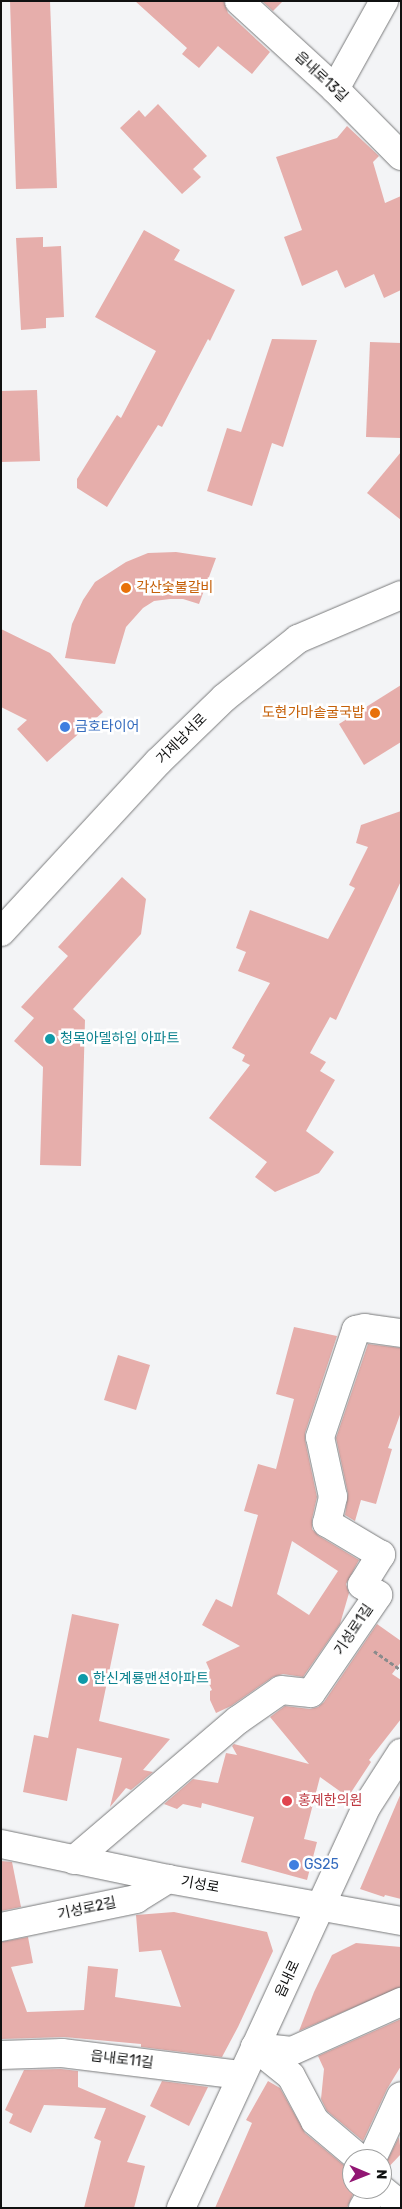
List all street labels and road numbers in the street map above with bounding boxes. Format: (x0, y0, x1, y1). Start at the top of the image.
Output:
street label: 읍내로13길 (291, 48, 351, 106)
street label: 거제남서로 (153, 710, 211, 768)
street label: 기성로1길 (331, 1601, 377, 1659)
street label: 기성로 (180, 1873, 220, 1897)
street label: 기성로2길 (56, 1895, 118, 1923)
street label: 읍내로 (272, 1958, 304, 2000)
street label: 읍내로11길 (89, 2048, 155, 2072)

